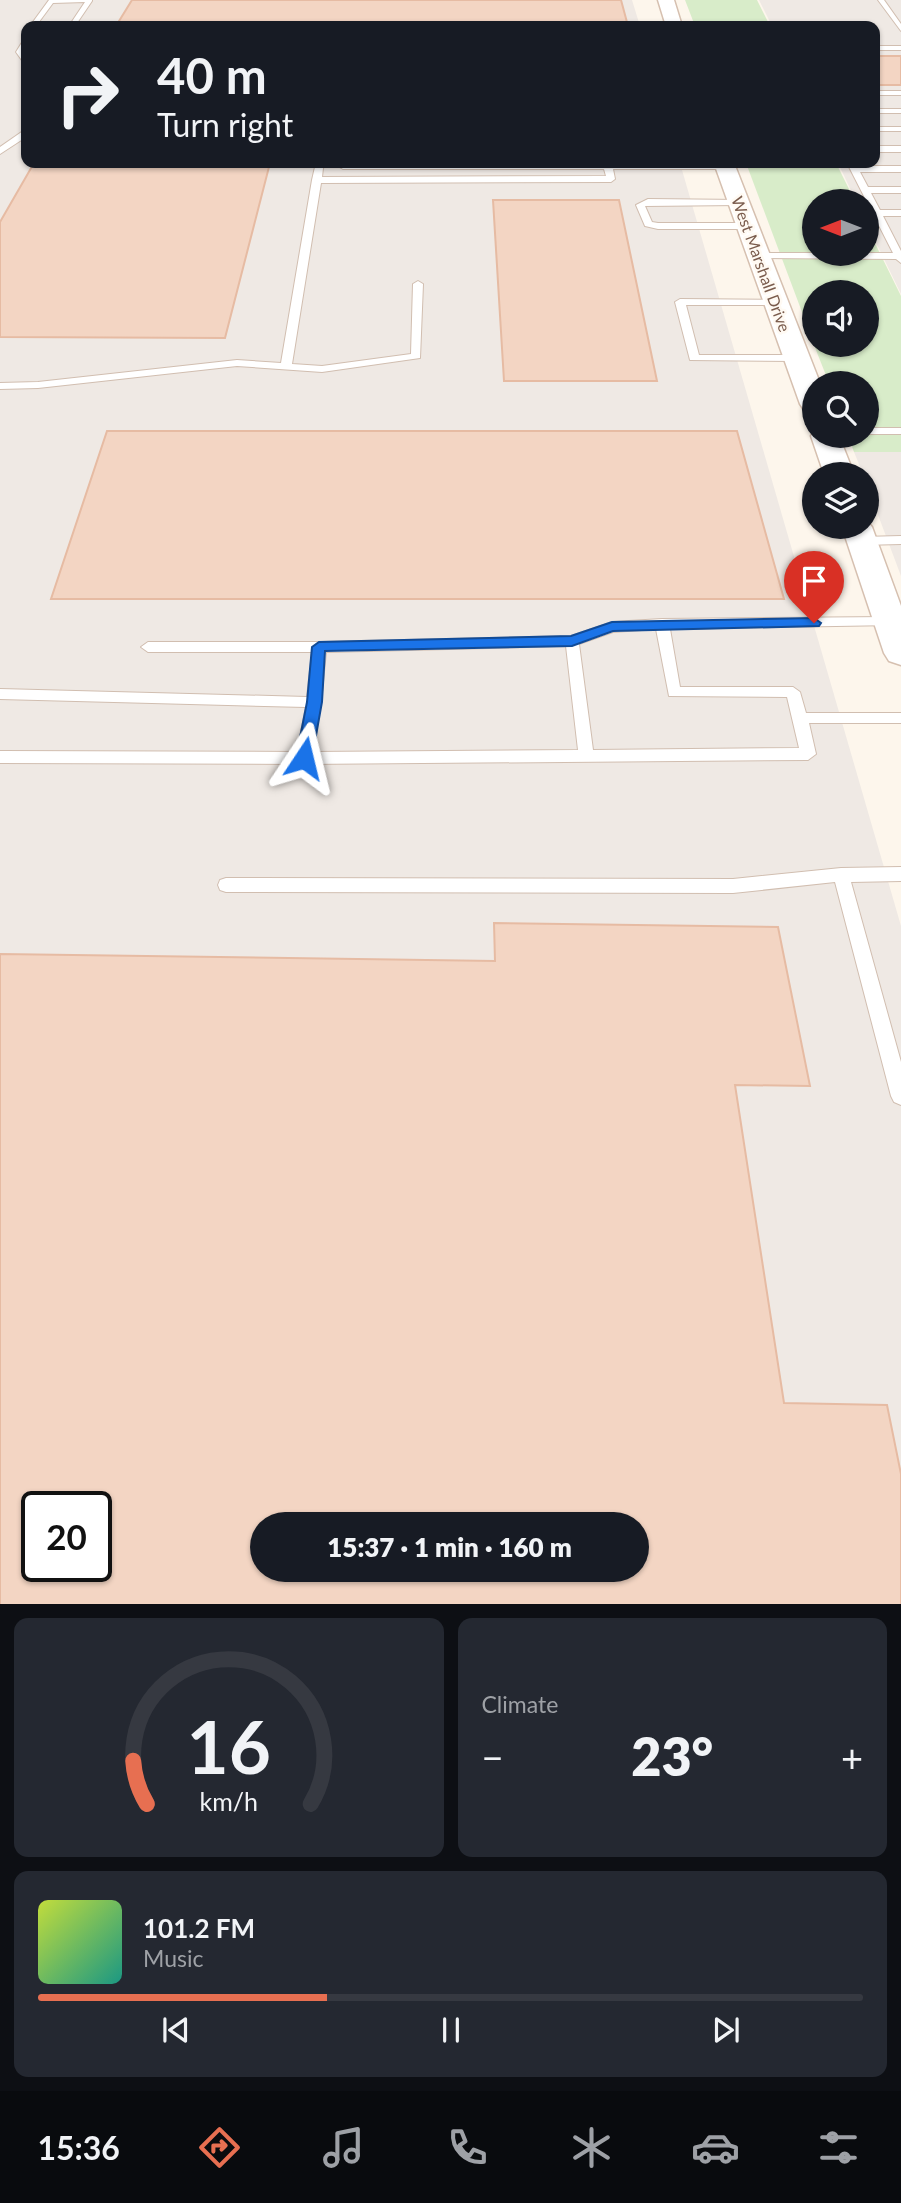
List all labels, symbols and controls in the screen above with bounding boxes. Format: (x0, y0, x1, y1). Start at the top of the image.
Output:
text: 40 m (157, 46, 267, 104)
icon: right (42, 49, 133, 140)
text: Turn right (157, 105, 293, 144)
north arrow (802, 189, 878, 266)
map controls (802, 189, 879, 539)
street label: West Marshall Drive (728, 193, 795, 334)
button: sound (802, 280, 879, 357)
button: search (802, 371, 879, 448)
button: layers (802, 462, 879, 539)
pin (784, 551, 844, 623)
icon: arrive (795, 562, 833, 600)
position arrow (267, 721, 341, 795)
speed limit sign: 20 (21, 1491, 112, 1582)
text: 15:37 · 1 min · 160 m (327, 1531, 572, 1563)
text: Climate (482, 1690, 558, 1718)
text: 16 (187, 1702, 271, 1790)
text: 23° (631, 1725, 713, 1787)
text: − (482, 1734, 504, 1780)
text: + (841, 1734, 863, 1780)
text: km/h (199, 1785, 258, 1815)
text: 101.2 FM (143, 1912, 255, 1944)
text: Music (143, 1944, 203, 1972)
icon: previous (157, 2011, 195, 2049)
icon: pause (432, 2011, 470, 2049)
icon: next (707, 2011, 745, 2049)
icon: directions (195, 2123, 244, 2172)
icon: music (319, 2123, 368, 2172)
icon: phone (443, 2123, 492, 2172)
icon: climate (567, 2123, 616, 2172)
icon: car (691, 2123, 740, 2172)
icon: filters (814, 2123, 863, 2172)
text: 15:36 (37, 2128, 120, 2167)

